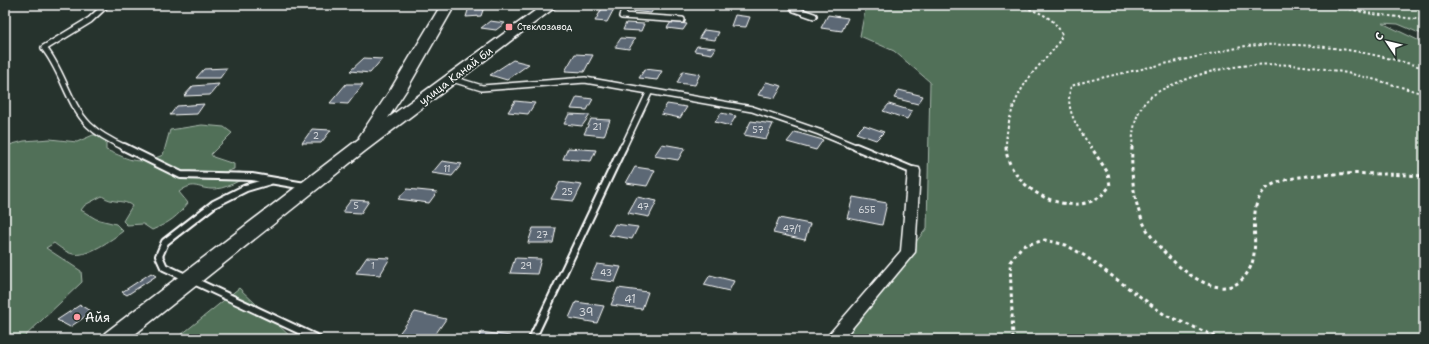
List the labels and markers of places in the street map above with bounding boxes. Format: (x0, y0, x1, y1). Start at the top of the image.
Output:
place label: Стеклозавод (517, 21, 573, 33)
marker: Стеклозавод (504, 22, 514, 32)
place label: Айя (85, 309, 110, 326)
marker: Айя (72, 312, 82, 322)

